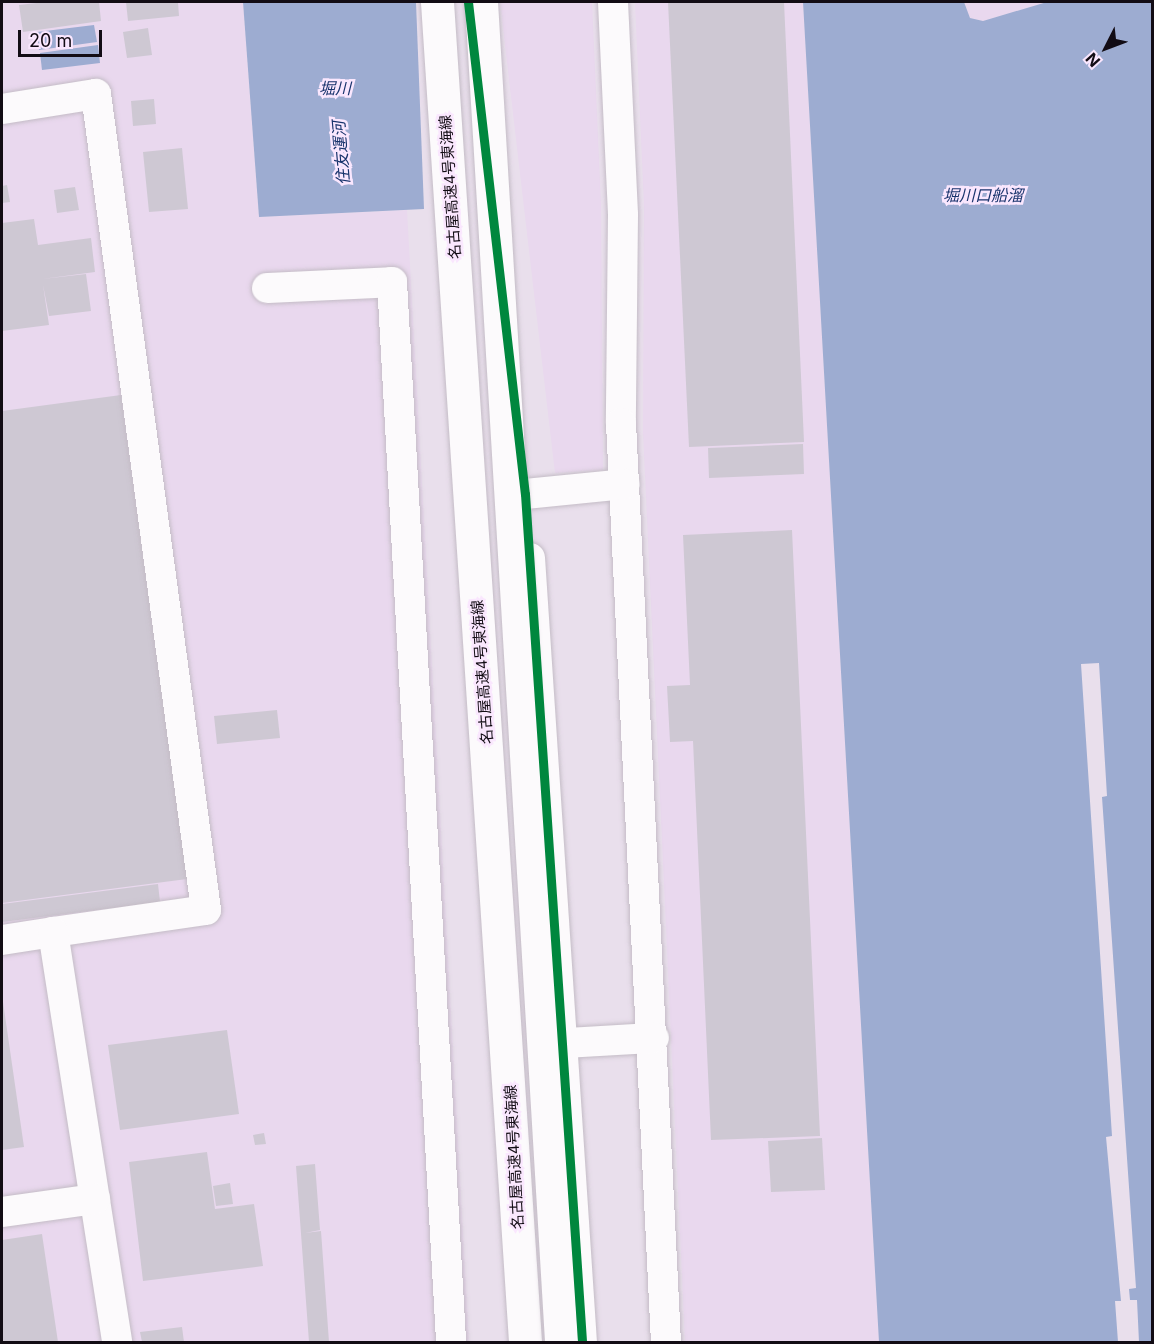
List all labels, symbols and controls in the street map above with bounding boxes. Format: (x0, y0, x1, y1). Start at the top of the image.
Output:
scale bar (21, 18, 105, 56)
north arrow (1076, 18, 1136, 78)
text: 20 m (29, 30, 72, 51)
text: N (1081, 49, 1104, 71)
water label: 堀川 (319, 78, 351, 98)
street label: 名古屋高速4号東海線 (436, 114, 464, 260)
water label: 住友運河 (329, 120, 353, 186)
water label: 堀川口船溜 (943, 185, 1023, 205)
street label: 名古屋高速4号東海線 (468, 599, 496, 745)
street label: 名古屋高速4号東海線 (501, 1084, 527, 1230)

